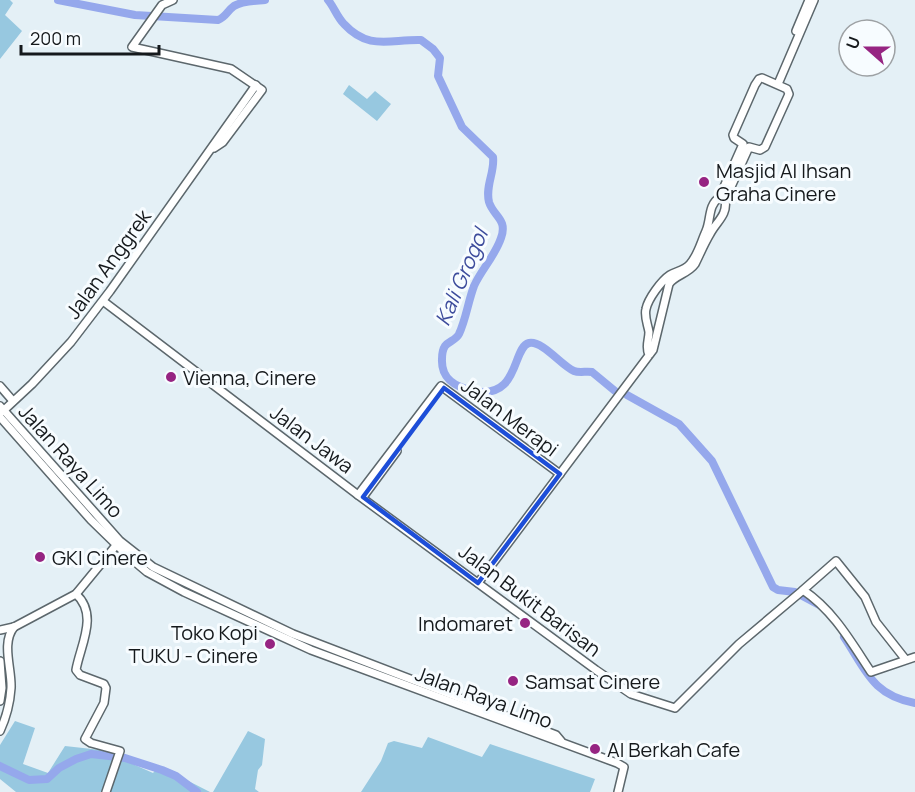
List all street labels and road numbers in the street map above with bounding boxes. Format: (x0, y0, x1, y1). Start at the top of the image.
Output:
street label: Jalan Anggrek (59, 203, 157, 324)
street label: Jalan Merapi (456, 372, 564, 462)
street label: Jalan Raya Limo (13, 398, 129, 524)
street label: Jalan Jawa (265, 399, 359, 479)
street label: Jalan Bukit Barisan (453, 538, 607, 662)
street label: Jalan Raya Limo (412, 660, 556, 734)

